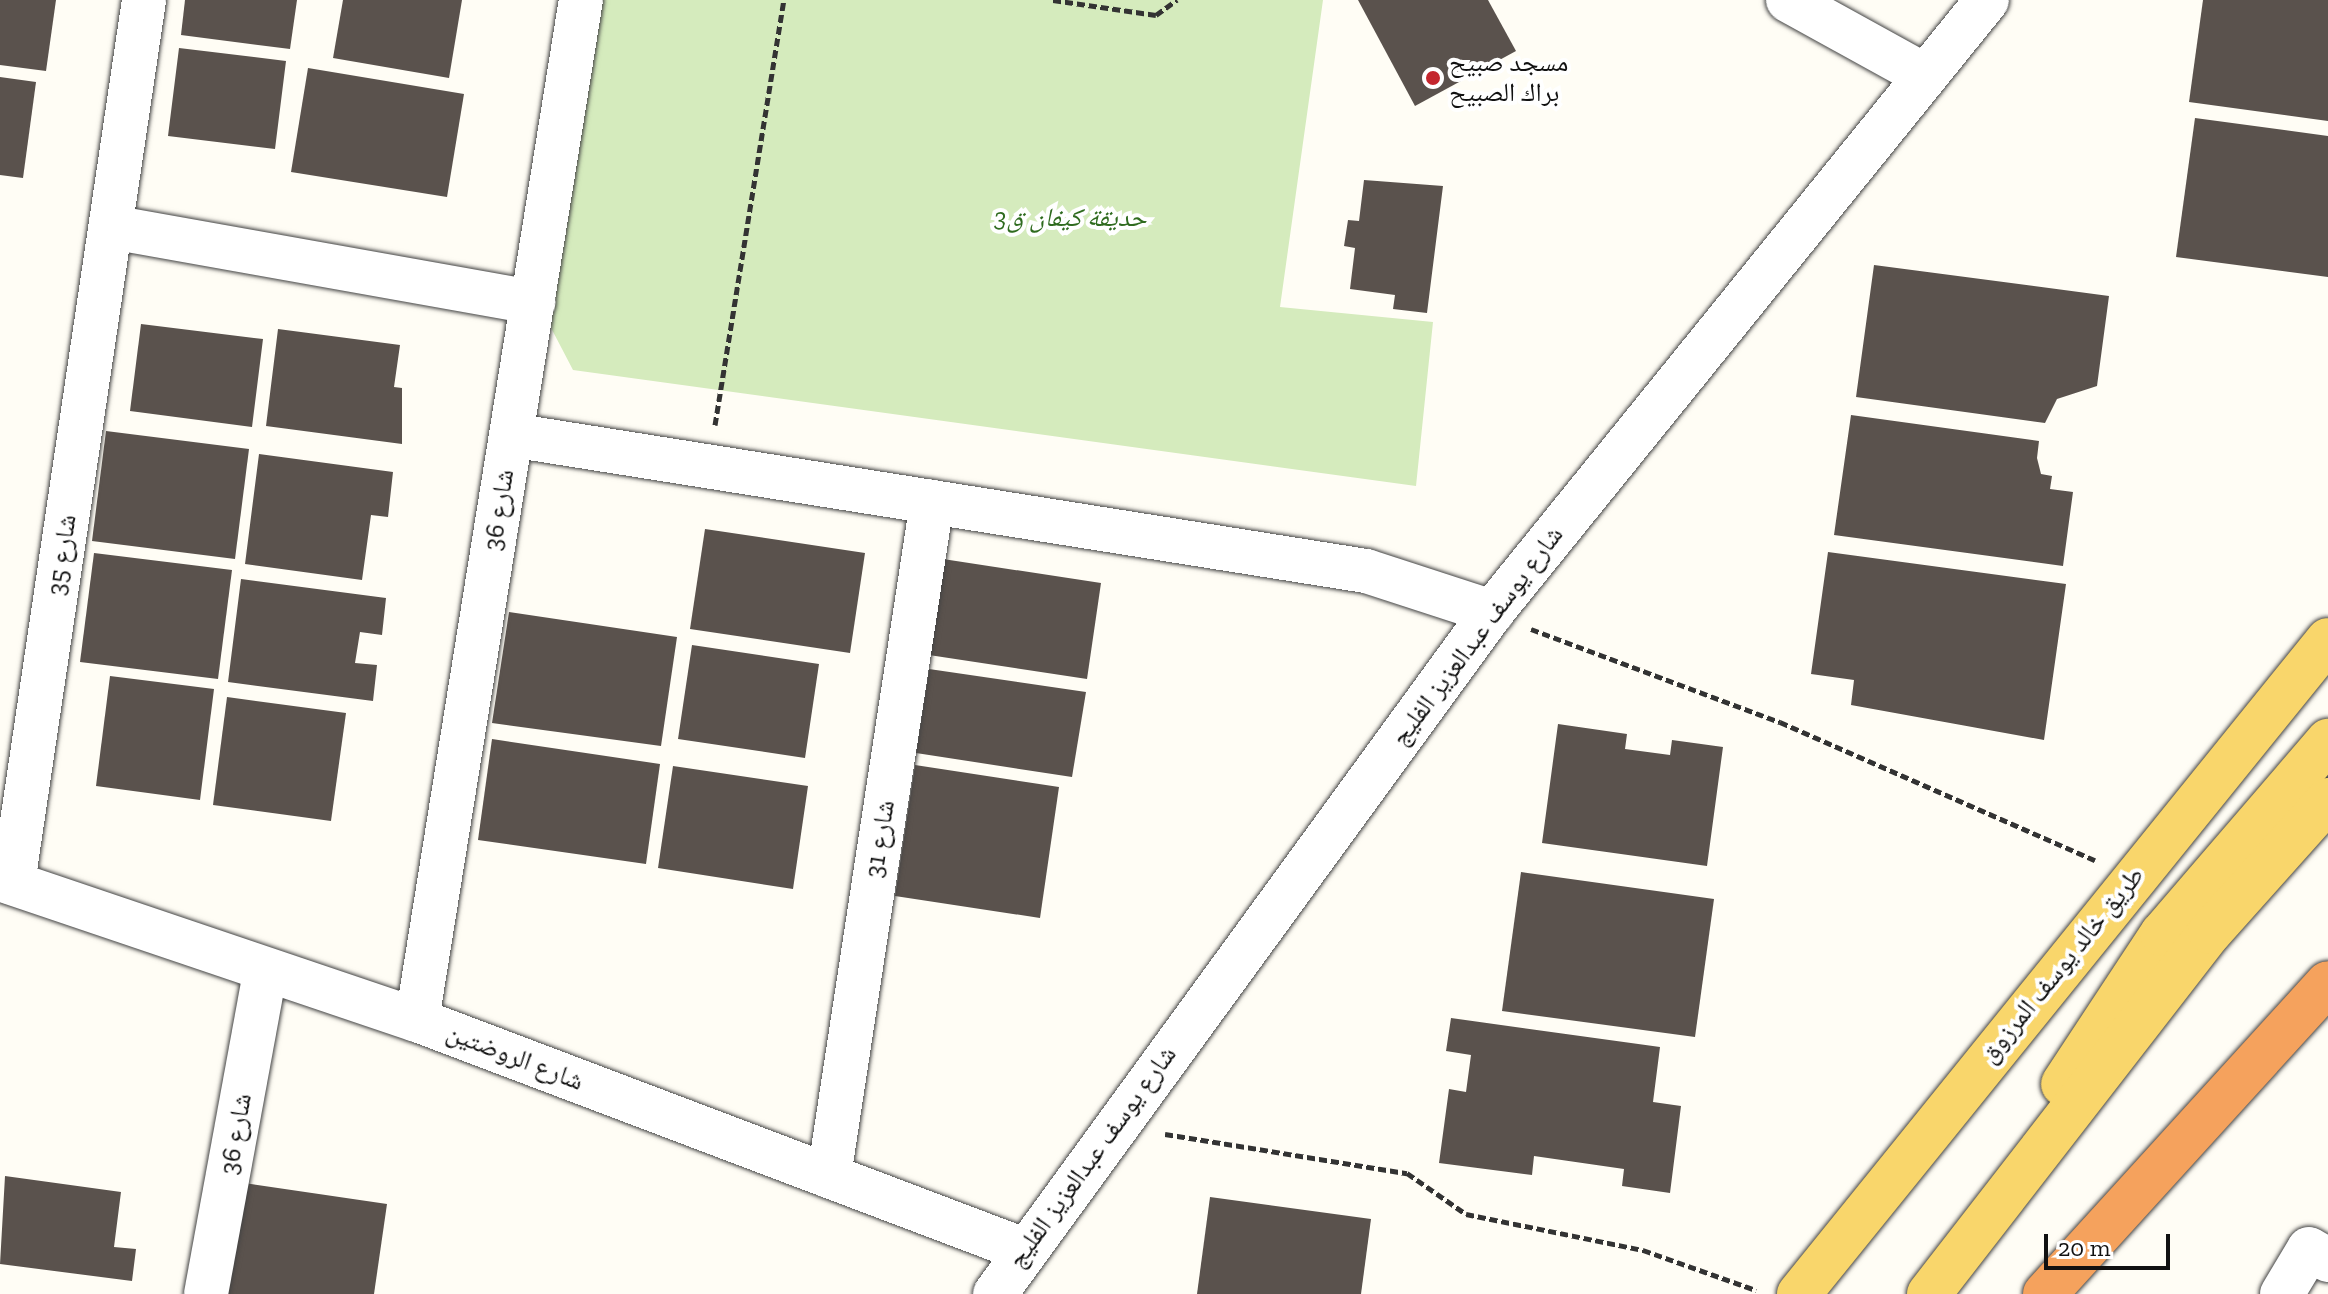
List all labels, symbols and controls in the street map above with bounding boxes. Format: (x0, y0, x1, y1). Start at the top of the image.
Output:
place label: مسجد صبيح براك الصبيح (1449, 47, 1568, 108)
marker: مسجد صبيح براك الصبيح (1424, 69, 1442, 87)
park label: حديقة كيفان ق3 (994, 202, 1146, 234)
street label: شارع 36 (477, 467, 521, 553)
street label: شارع 35 (41, 513, 83, 597)
street label: شارع يوسف عبدالعزيز الفليج (1384, 520, 1570, 752)
street label: شارع 31 (858, 798, 902, 880)
street label: طريق خالد يوسف المرزوق (1973, 861, 2151, 1069)
street label: شارع الروضتين (442, 1017, 588, 1097)
street label: شارع يوسف عبدالعزيز الفليج (1001, 1040, 1183, 1274)
street label: شارع 36 (214, 1091, 258, 1177)
scale bar (2048, 1218, 2174, 1268)
text: 20 m (2058, 1233, 2110, 1262)

